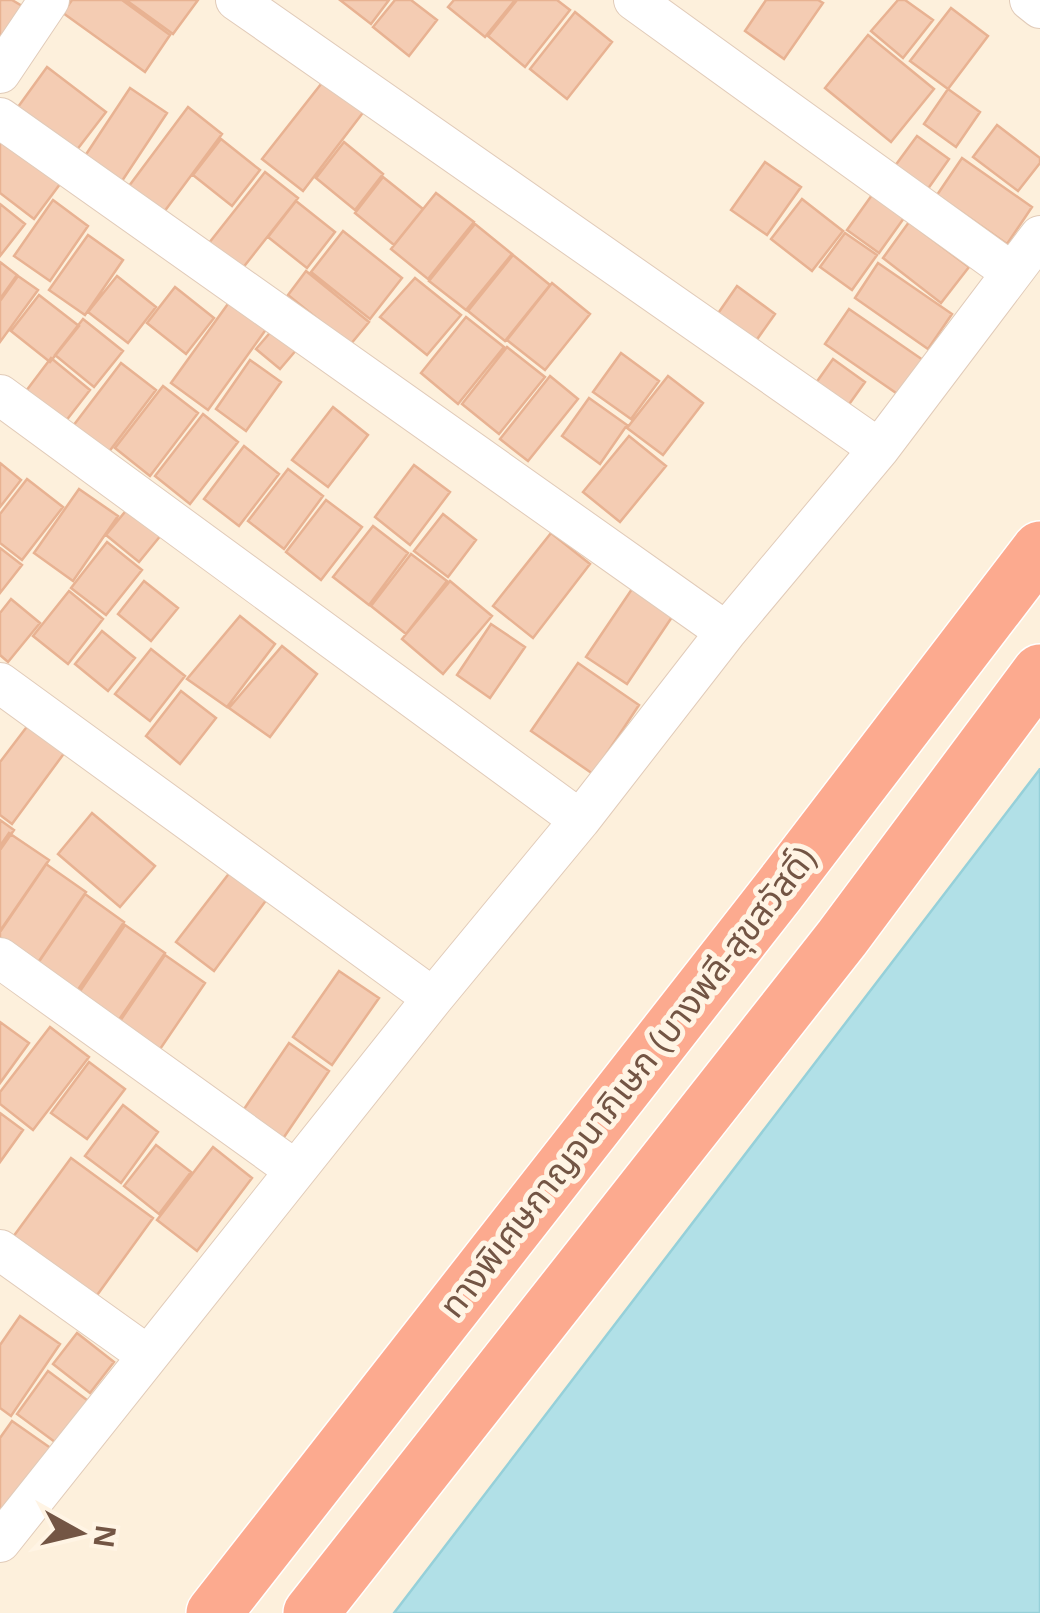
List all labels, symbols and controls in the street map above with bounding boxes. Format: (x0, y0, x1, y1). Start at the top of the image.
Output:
street label: ทางพิเศษกาญจนาภิเษก (บางพลี-สุขสวัสดิ์) (428, 836, 826, 1327)
north arrow (30, 1483, 130, 1583)
text: N (85, 1523, 126, 1551)

